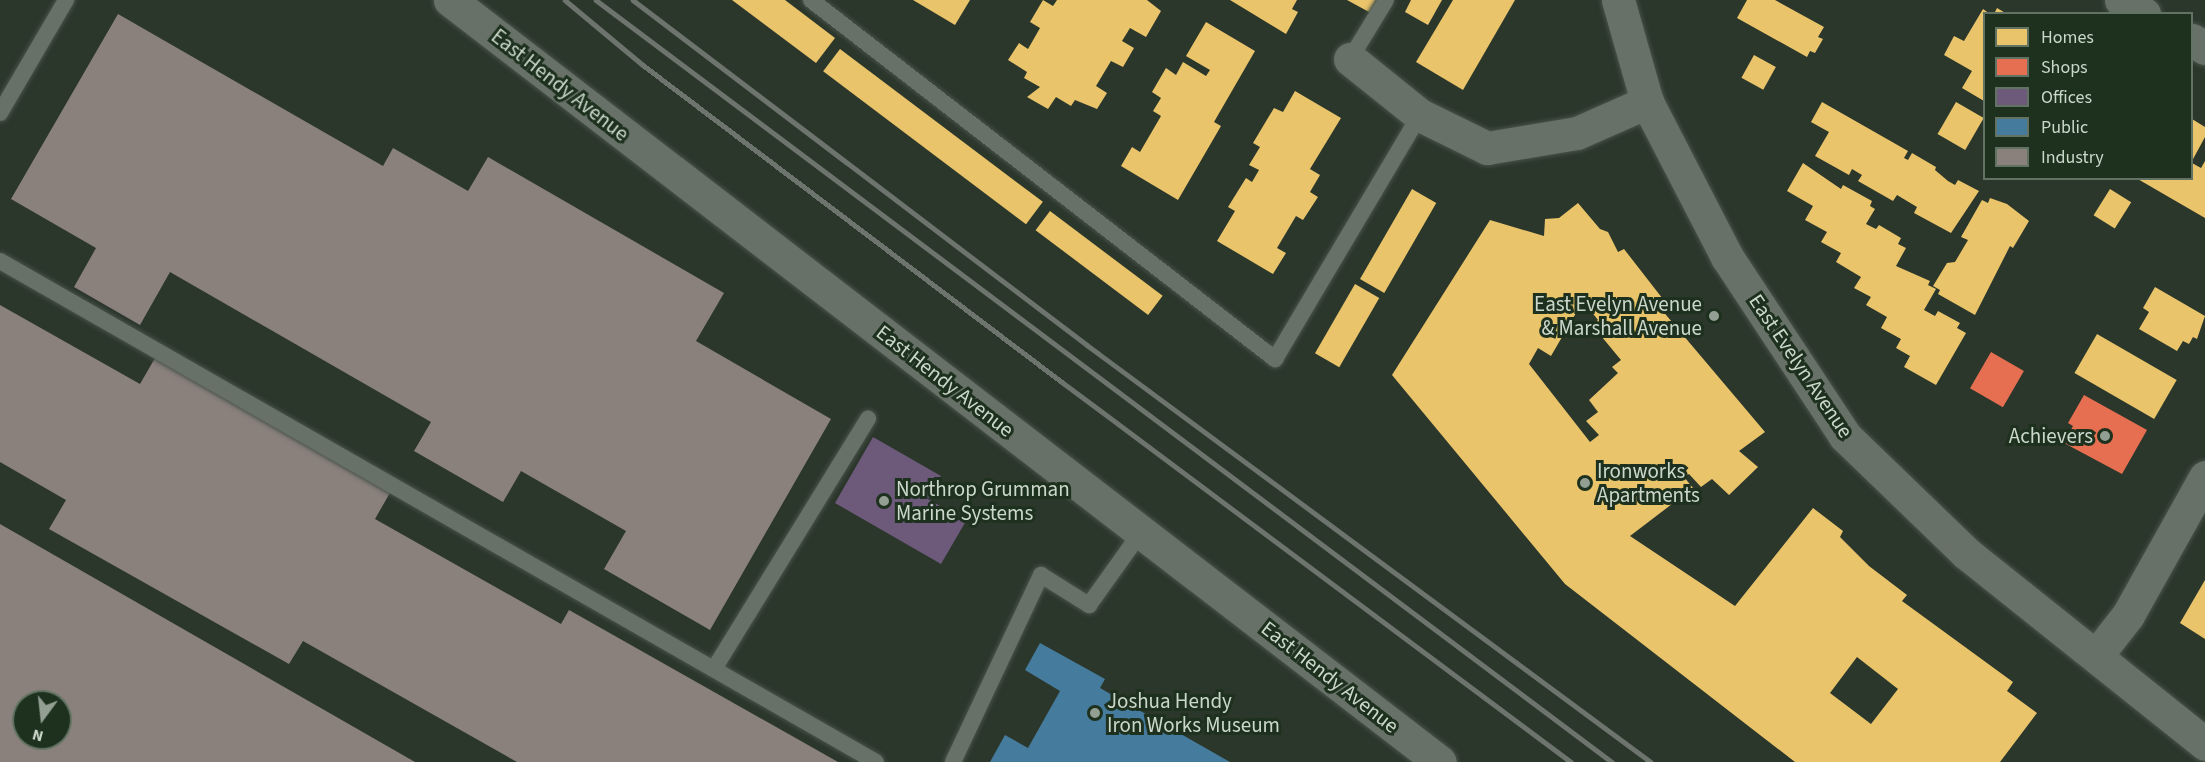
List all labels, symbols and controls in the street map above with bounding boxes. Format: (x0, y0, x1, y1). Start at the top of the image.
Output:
legend (1983, 12, 2193, 180)
street label: East Hendy Avenue (486, 24, 634, 146)
text: Homes (2041, 25, 2094, 50)
text: Shops (2041, 55, 2088, 80)
text: Offices (2041, 85, 2092, 110)
text: Public (2041, 115, 2088, 140)
text: Industry (2041, 145, 2104, 170)
street label: East Evelyn Avenue (1744, 289, 1858, 443)
place label: East Evelyn Avenue & Marshall Avenue (1534, 291, 1702, 341)
marker: East Evelyn Avenue & Marshall Avenue (1707, 309, 1721, 323)
street label: East Hendy Avenue (871, 320, 1019, 442)
place label: Achievers (2009, 423, 2093, 449)
marker: Achievers (2098, 429, 2112, 443)
place label: Ironworks Apartments (1597, 458, 1700, 508)
place label: Northrop Grumman Marine Systems (896, 476, 1070, 526)
marker: Ironworks Apartments (1578, 476, 1592, 490)
marker: Northrop Grumman Marine Systems (877, 494, 891, 508)
street label: East Hendy Avenue (1256, 616, 1404, 738)
place label: Joshua Hendy Iron Works Museum (1107, 688, 1280, 738)
north arrow (12, 690, 72, 750)
marker: Joshua Hendy Iron Works Museum (1088, 706, 1102, 720)
text: N (30, 723, 46, 747)

